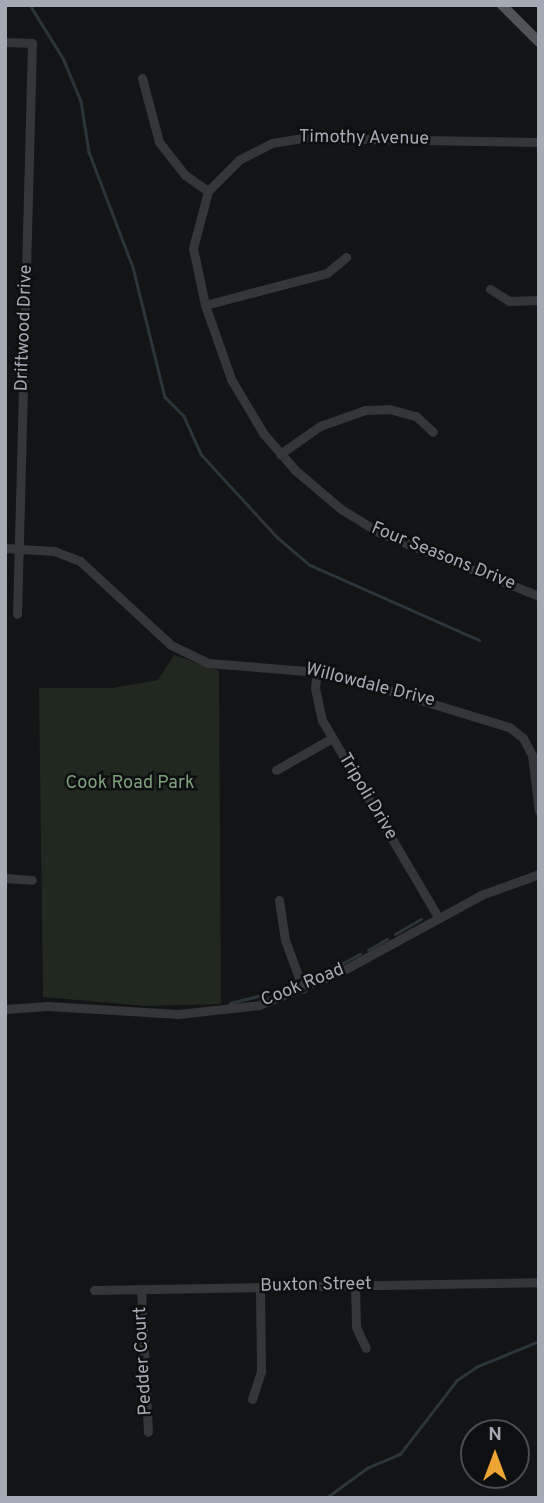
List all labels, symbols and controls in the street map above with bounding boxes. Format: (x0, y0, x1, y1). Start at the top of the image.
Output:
street label: Timothy Avenue (298, 127, 430, 151)
street label: Driftwood Drive (12, 264, 38, 392)
street label: Four Seasons Drive (368, 518, 518, 596)
street label: Willowdale Drive (303, 659, 437, 713)
street label: Tripoli Drive (333, 750, 401, 844)
park label: Cook Road Park (66, 773, 194, 795)
street label: Cook Road (258, 960, 348, 1012)
street label: Buxton Street (260, 1274, 372, 1298)
street label: Pedder Court (130, 1306, 158, 1416)
north arrow (460, 1419, 530, 1489)
text: N (488, 1423, 502, 1447)

